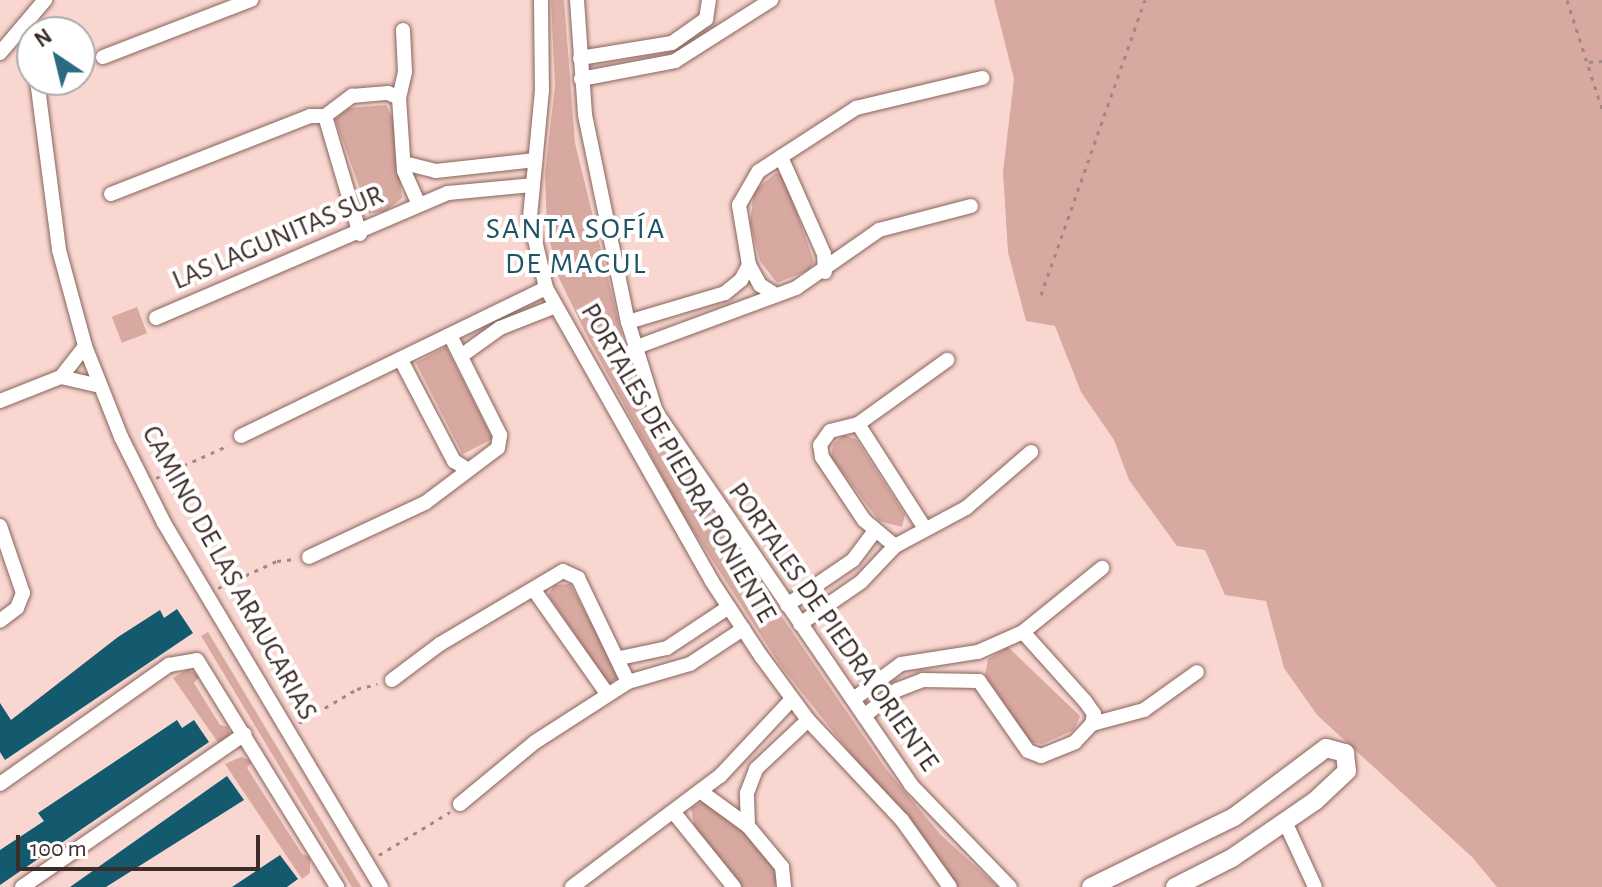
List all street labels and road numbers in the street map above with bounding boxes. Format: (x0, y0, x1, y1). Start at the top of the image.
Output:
street label: LAS LAGUNITAS SUR (167, 178, 389, 298)
street label: PORTALES DE PIEDRA PONIENTE (573, 298, 783, 628)
street label: CAMINO DE LAS ARAUCARIAS (134, 420, 324, 726)
street label: PORTALES DE PIEDRA ORIENTE (720, 476, 946, 778)

